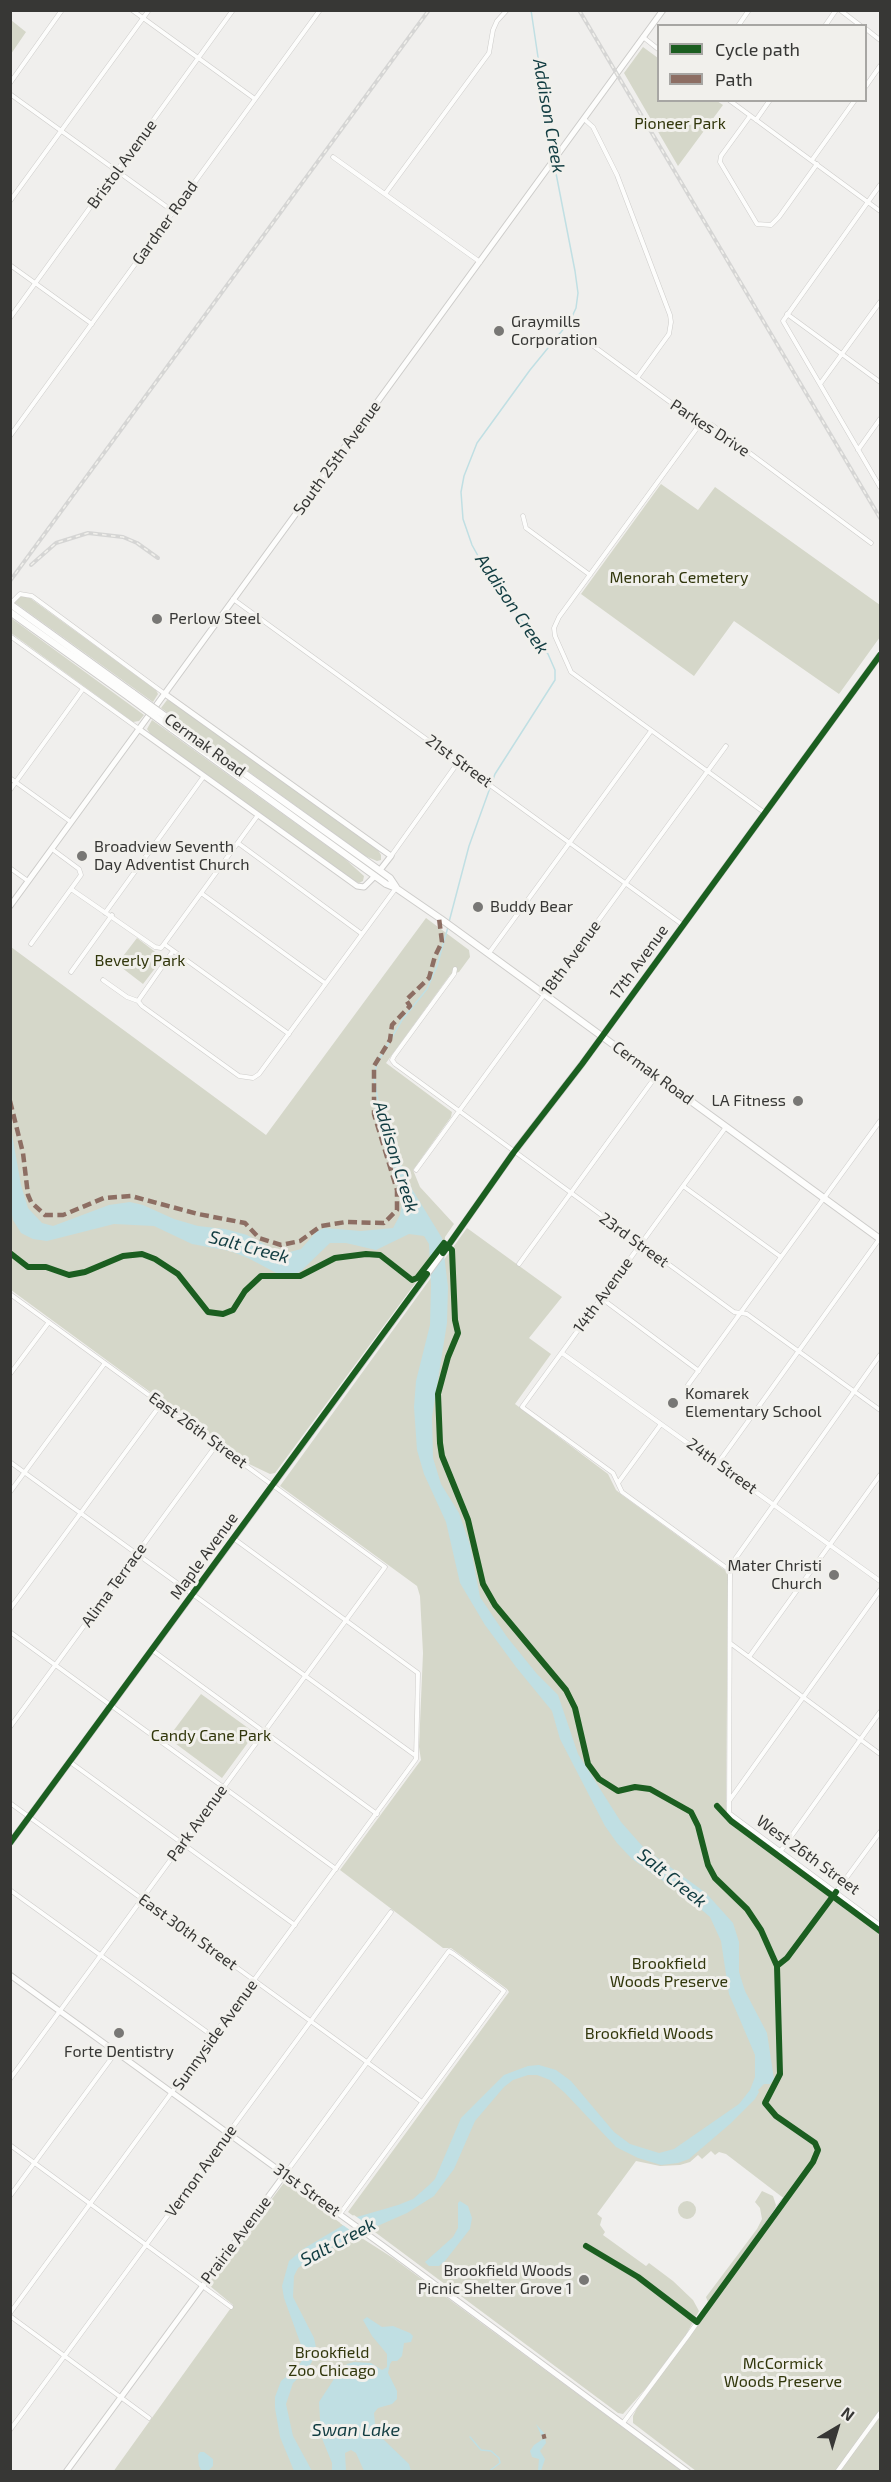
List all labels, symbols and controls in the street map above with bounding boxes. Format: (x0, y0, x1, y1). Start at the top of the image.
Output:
legend (657, 24, 867, 102)
text: Cycle path (715, 38, 800, 60)
water label: Addison Creek (528, 57, 570, 175)
text: Path (715, 68, 753, 90)
park label: Pioneer Park (634, 114, 726, 134)
street label: Bristol Avenue (83, 116, 161, 212)
street label: Gardner Road (128, 177, 202, 269)
place label: Graymills Corporation (511, 312, 598, 350)
marker: Graymills Corporation (492, 324, 506, 338)
street label: Parkes Drive (667, 395, 753, 461)
street label: South 25th Avenue (289, 397, 385, 519)
water label: Addison Creek (471, 550, 553, 658)
park label: Menorah Cemetery (610, 568, 748, 588)
place label: Perlow Steel (169, 609, 261, 629)
marker: Perlow Steel (150, 612, 164, 626)
street label: Cermak Road (161, 709, 249, 781)
street label: 21st Street (422, 730, 496, 792)
place label: Broadview Seventh Day Adventist Church (94, 837, 250, 875)
marker: Broadview Seventh Day Adventist Church (75, 849, 89, 863)
place label: Buddy Bear (490, 897, 573, 917)
marker: Buddy Bear (471, 900, 485, 914)
street label: 18th Avenue (537, 916, 605, 1000)
street label: 17th Avenue (606, 921, 672, 1003)
park label: Beverly Park (94, 951, 186, 971)
street label: Cermak Road (609, 1037, 697, 1109)
place label: LA Fitness (711, 1091, 786, 1111)
marker: LA Fitness (791, 1094, 805, 1108)
water label: Addison Creek (369, 1099, 423, 1215)
street label: 23rd Street (595, 1208, 673, 1272)
water label: Salt Creek (206, 1226, 292, 1268)
street label: 14th Avenue (569, 1253, 637, 1337)
place label: Komarek Elementary School (685, 1384, 822, 1422)
street label: East 26th Street (145, 1388, 251, 1472)
marker: Komarek Elementary School (666, 1396, 680, 1410)
street label: 24th Street (683, 1434, 761, 1498)
street label: Maple Avenue (166, 1509, 242, 1603)
street label: Alima Terrace (77, 1539, 151, 1631)
place label: Mater Christi Church (728, 1556, 822, 1594)
marker: Mater Christi Church (827, 1568, 841, 1582)
park label: Candy Cane Park (151, 1726, 271, 1746)
street label: Park Avenue (163, 1781, 231, 1865)
street label: West 26th Street (753, 1811, 863, 1899)
water label: Salt Creek (633, 1844, 711, 1912)
street label: East 30th Street (135, 1890, 241, 1974)
park label: Brookfield Woods Preserve (610, 1954, 728, 1992)
street label: Sunnyside Avenue (168, 1976, 262, 2094)
park label: Brookfield Woods (585, 2024, 713, 2044)
marker: Forte Dentistry (112, 2026, 126, 2040)
place label: Forte Dentistry (64, 2042, 174, 2062)
street label: Vernon Avenue (161, 2121, 241, 2221)
street label: 31st Street (270, 2159, 344, 2221)
street label: Prairie Avenue (197, 2192, 275, 2288)
water label: Salt Creek (297, 2213, 379, 2271)
place label: Brookfield Woods Picnic Shelter Grove 1 (418, 2261, 572, 2299)
marker: Brookfield Woods Picnic Shelter Grove 1 (577, 2273, 591, 2287)
park label: Brookfield Zoo Chicago (288, 2343, 376, 2381)
park label: McCormick Woods Preserve (724, 2354, 842, 2392)
north arrow (807, 2398, 867, 2458)
text: N (838, 2402, 859, 2424)
water label: Swan Lake (312, 2419, 400, 2441)

